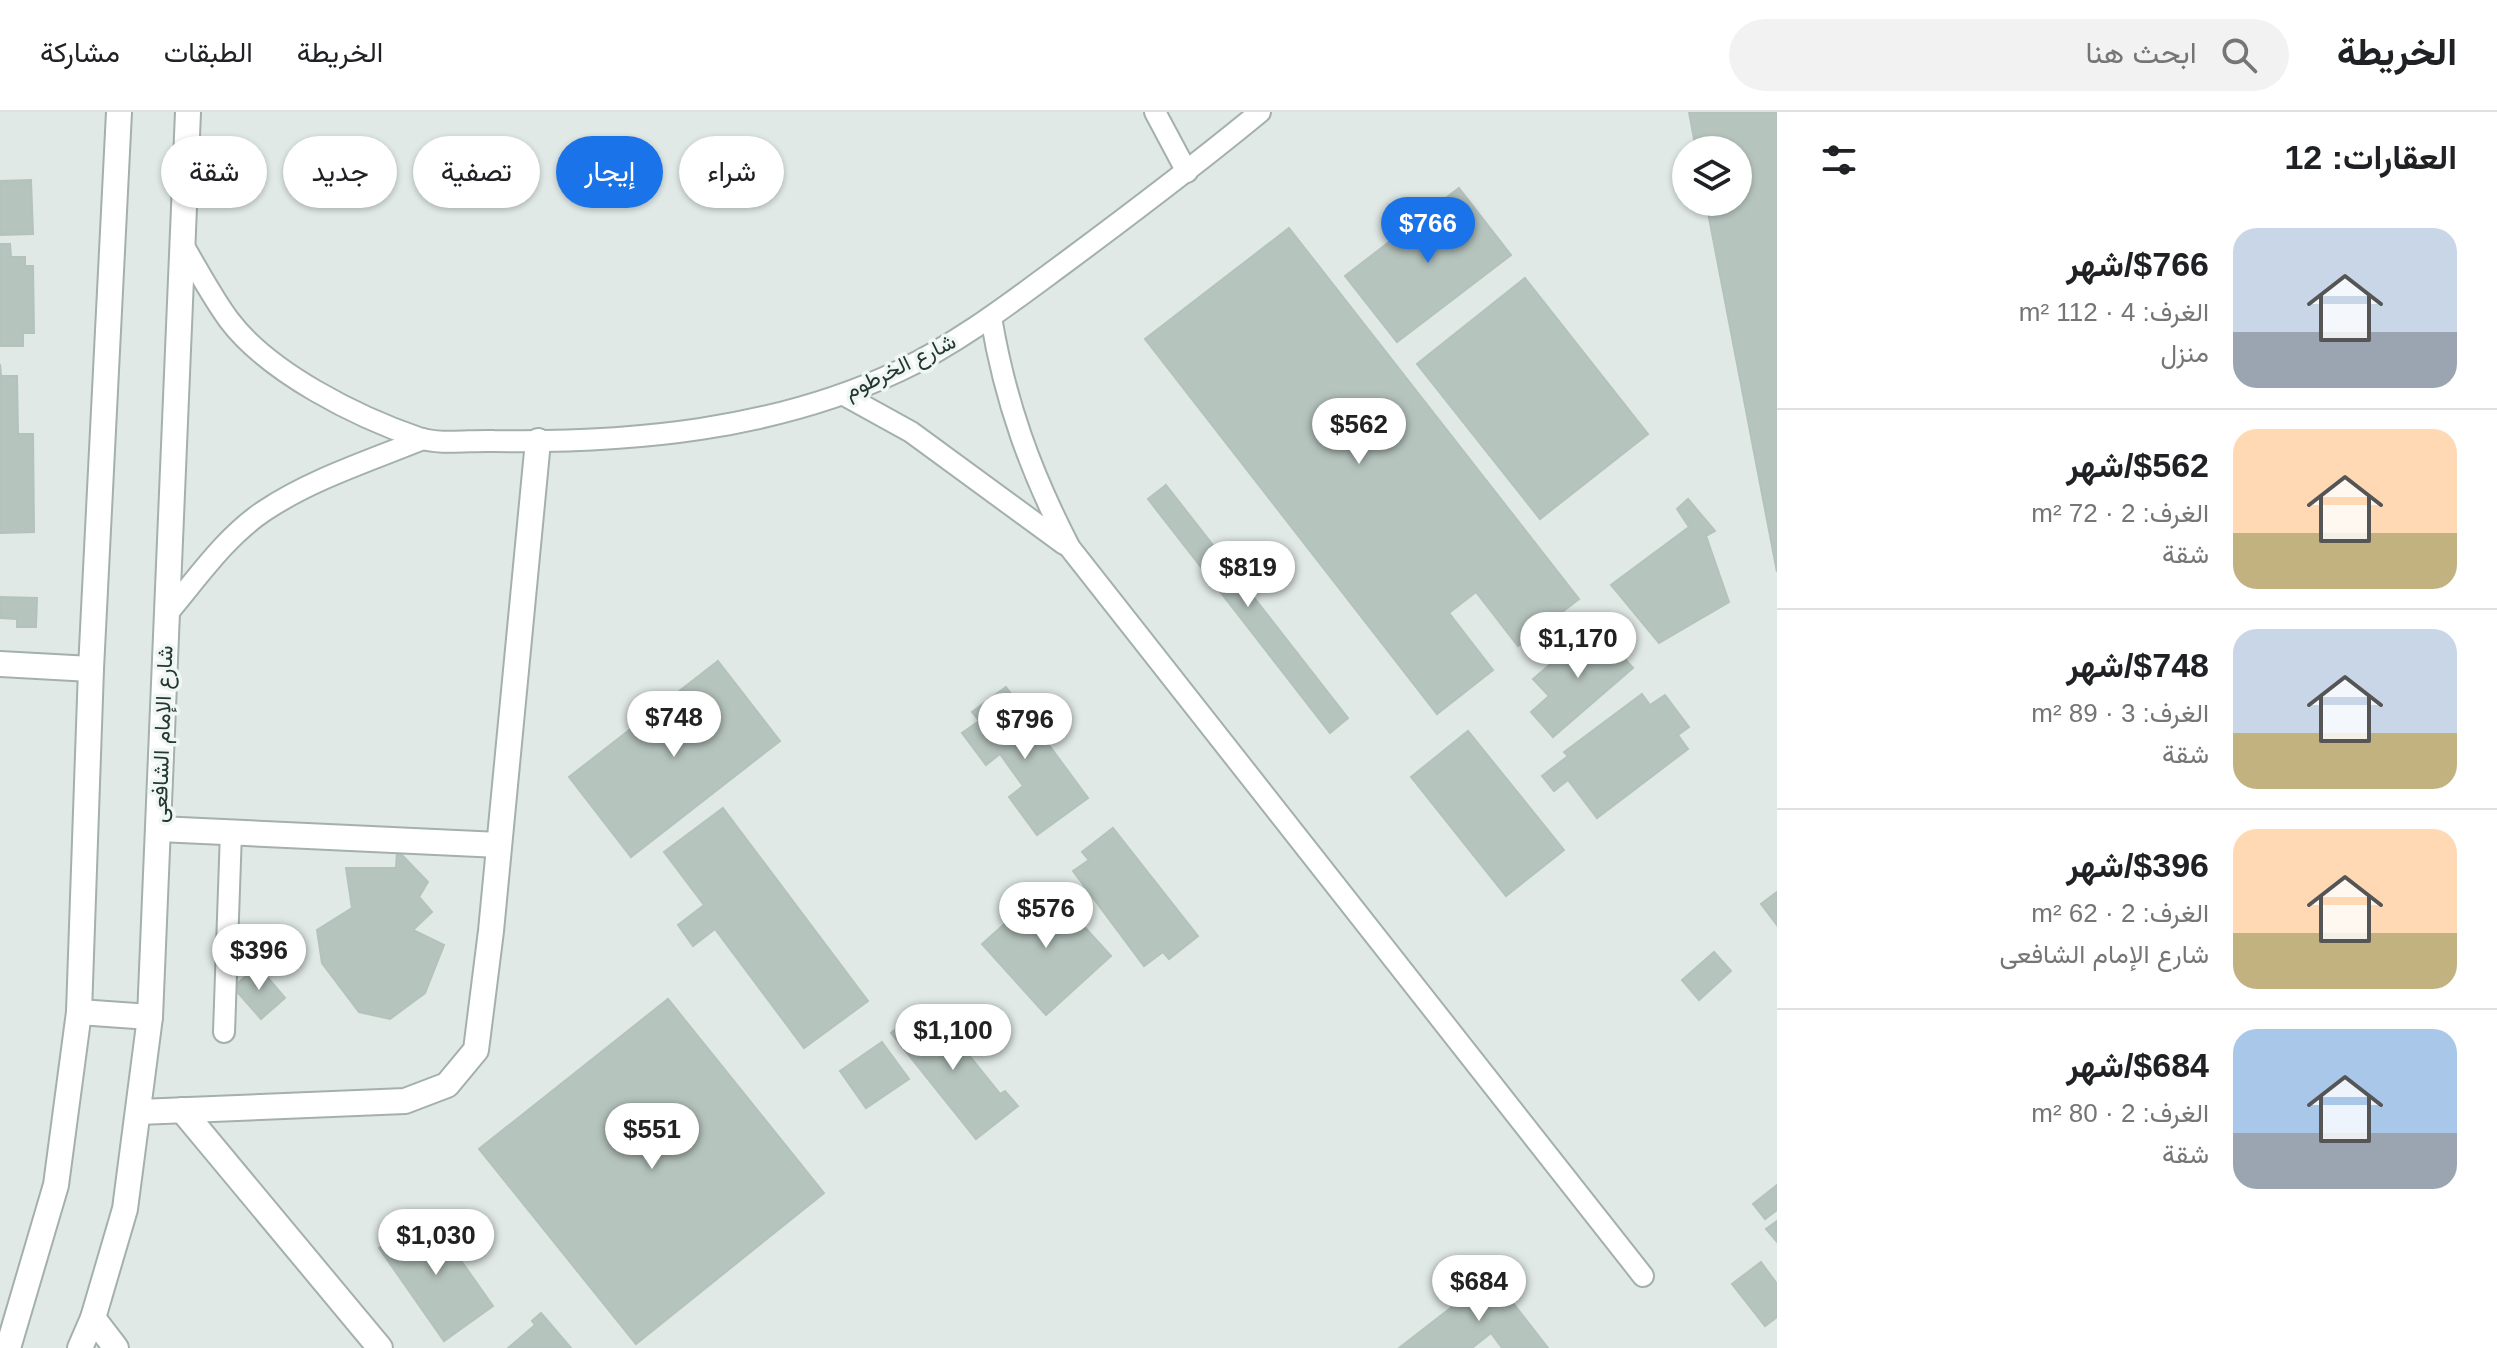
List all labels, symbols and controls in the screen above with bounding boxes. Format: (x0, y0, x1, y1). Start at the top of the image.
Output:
search box (1729, 19, 2289, 91)
text: الخريطة (2337, 31, 2457, 73)
icon: search (2217, 33, 2261, 77)
text: ابحث هنا (2085, 36, 2197, 69)
text: مشاركة (40, 37, 120, 68)
text: الطبقات (164, 37, 253, 68)
text: الخريطة (297, 37, 383, 68)
chip: شقة (161, 136, 267, 208)
chip: جديد (283, 136, 397, 208)
chip: تصفية (413, 136, 540, 208)
chip: إيجار (556, 136, 663, 208)
chip: شراء (679, 136, 784, 208)
map controls (1672, 136, 1752, 216)
button: layers (1672, 136, 1752, 216)
icon: filters (1817, 138, 1861, 182)
text: العقارات: 12 (2284, 138, 2457, 176)
pin: $766 (1381, 197, 1475, 265)
text: $766 (1399, 208, 1457, 238)
text: $766/شهر (2066, 245, 2209, 283)
icon: home (2297, 260, 2393, 356)
text: الغرف: 4 · 112 m² (2019, 297, 2209, 327)
street label: شارع الخرطوم (840, 328, 961, 406)
text: منزل (2160, 338, 2209, 368)
pin: $562 (1312, 398, 1406, 466)
text: $562 (1330, 409, 1388, 439)
text: $562/شهر (2066, 446, 2209, 484)
icon: home (2297, 461, 2393, 557)
text: الغرف: 2 · 72 m² (2031, 498, 2209, 528)
text: شقة (2162, 539, 2209, 569)
pin: $819 (1201, 541, 1295, 609)
text: $819 (1219, 552, 1277, 582)
pin: $1,170 (1513, 612, 1643, 680)
text: $1,170 (1538, 623, 1618, 653)
street label: شارع الإمام الشافعى (146, 645, 180, 823)
text: $748/شهر (2066, 646, 2209, 684)
icon: home (2297, 661, 2393, 757)
pin: $748 (627, 691, 721, 759)
pin: $796 (978, 693, 1072, 761)
text: الغرف: 3 · 89 m² (2031, 698, 2209, 728)
text: $748 (645, 702, 703, 732)
text: $796 (996, 704, 1054, 734)
text: شقة (2162, 739, 2209, 769)
text: $396/شهر (2066, 846, 2209, 884)
icon: home (2297, 861, 2393, 957)
pin: $576 (999, 882, 1093, 950)
text: $576 (1017, 893, 1075, 923)
text: الغرف: 2 · 62 m² (2031, 898, 2209, 928)
pin: $396 (212, 924, 306, 992)
text: $396 (230, 935, 288, 965)
text: شارع الإمام الشافعى (1999, 939, 2209, 969)
pin: $1,100 (888, 1004, 1018, 1072)
text: $1,100 (913, 1015, 993, 1045)
text: $684/شهر (2066, 1046, 2209, 1084)
icon: home (2297, 1061, 2393, 1157)
text: الغرف: 2 · 80 m² (2031, 1098, 2209, 1128)
pin: $551 (605, 1103, 699, 1171)
text: $551 (623, 1114, 681, 1144)
text: شقة (2162, 1139, 2209, 1169)
pin: $1,030 (371, 1209, 501, 1277)
text: $1,030 (396, 1220, 476, 1250)
pin: $684 (1432, 1255, 1526, 1323)
text: $684 (1450, 1266, 1508, 1296)

